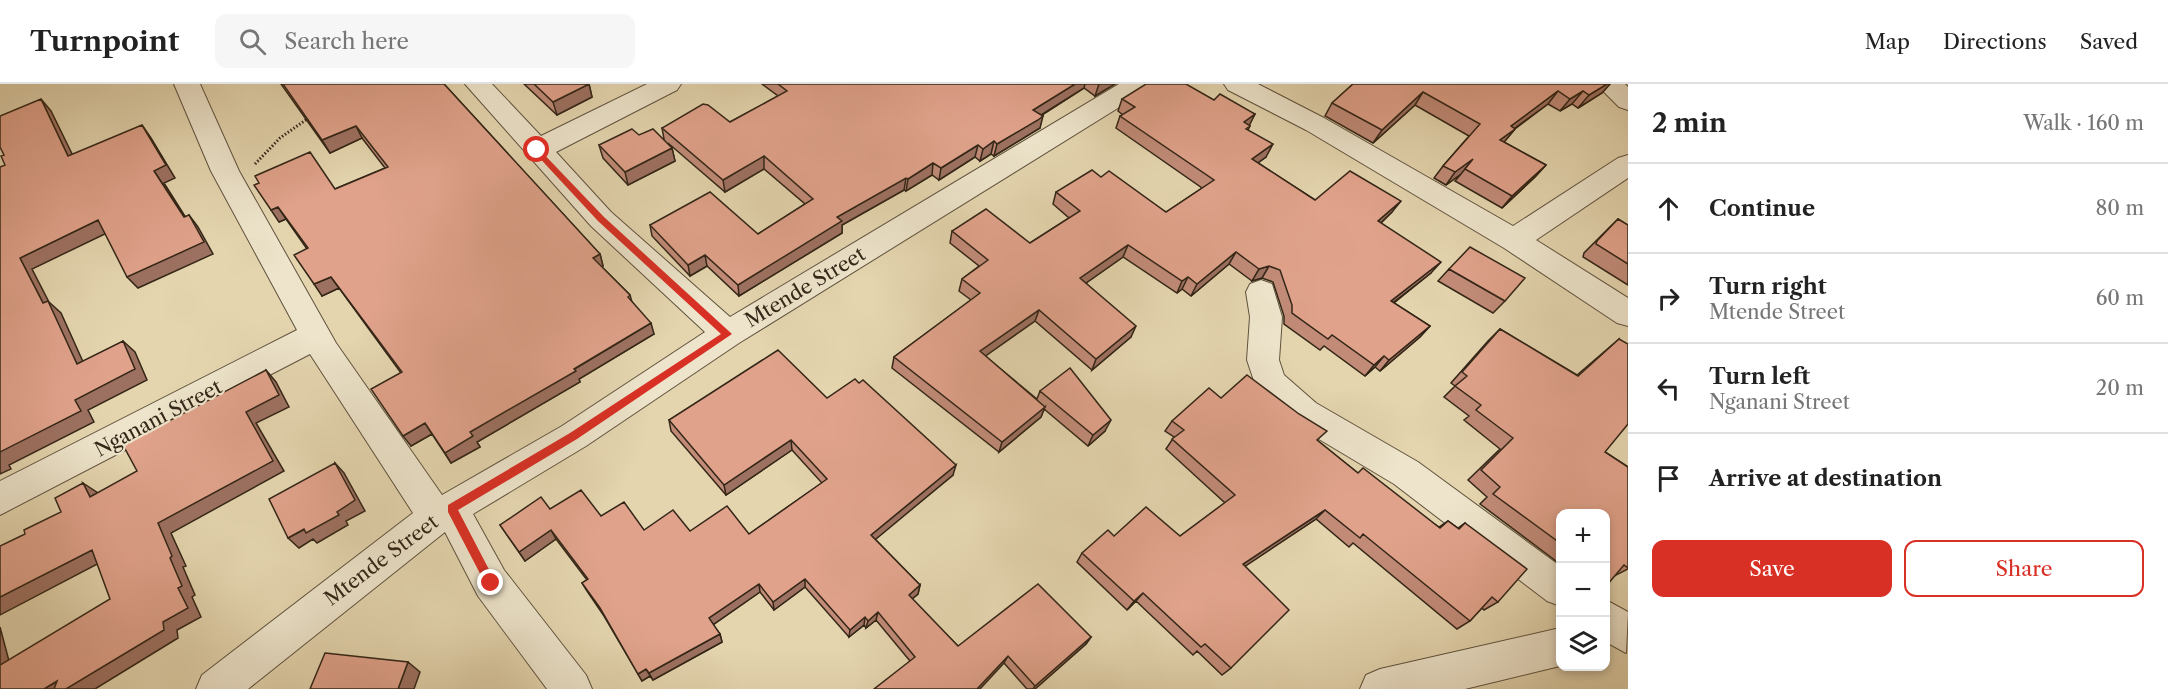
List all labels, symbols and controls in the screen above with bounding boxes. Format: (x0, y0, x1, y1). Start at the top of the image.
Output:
search box (215, 14, 635, 68)
text: Turnpoint (30, 24, 179, 58)
icon: search (236, 25, 269, 58)
text: Search here (284, 28, 409, 55)
text: Map (1865, 29, 1910, 54)
text: Directions (1943, 29, 2047, 54)
text: Saved (2080, 29, 2138, 54)
text: 2 min (1652, 107, 1727, 139)
text: Walk · 160 m (2023, 111, 2144, 135)
route start (523, 136, 549, 162)
icon: ahead (1652, 192, 1685, 225)
text: Continue (1709, 195, 1815, 222)
text: 80 m (2096, 196, 2144, 220)
street label: Mtende Street (741, 242, 869, 332)
text: Turn right (1709, 273, 1827, 300)
icon: right (1652, 282, 1685, 315)
text: 60 m (2096, 286, 2144, 310)
text: Mtende Street (1709, 300, 1845, 324)
text: Turn left (1709, 363, 1810, 390)
icon: left (1652, 372, 1685, 405)
street label: Nganani Street (90, 374, 226, 462)
text: 20 m (2096, 376, 2144, 400)
text: Nganani Street (1709, 390, 1850, 414)
icon: arrive (1652, 462, 1685, 495)
text: Arrive at destination (1709, 465, 1942, 492)
street label: Mtende Street (319, 509, 443, 611)
map controls (1556, 509, 1610, 671)
button: + (1556, 509, 1610, 563)
button: Save (1652, 540, 1892, 597)
button: Share (1904, 540, 2144, 597)
button: − (1556, 563, 1610, 617)
route end (477, 569, 503, 595)
button: layers (1556, 617, 1610, 671)

